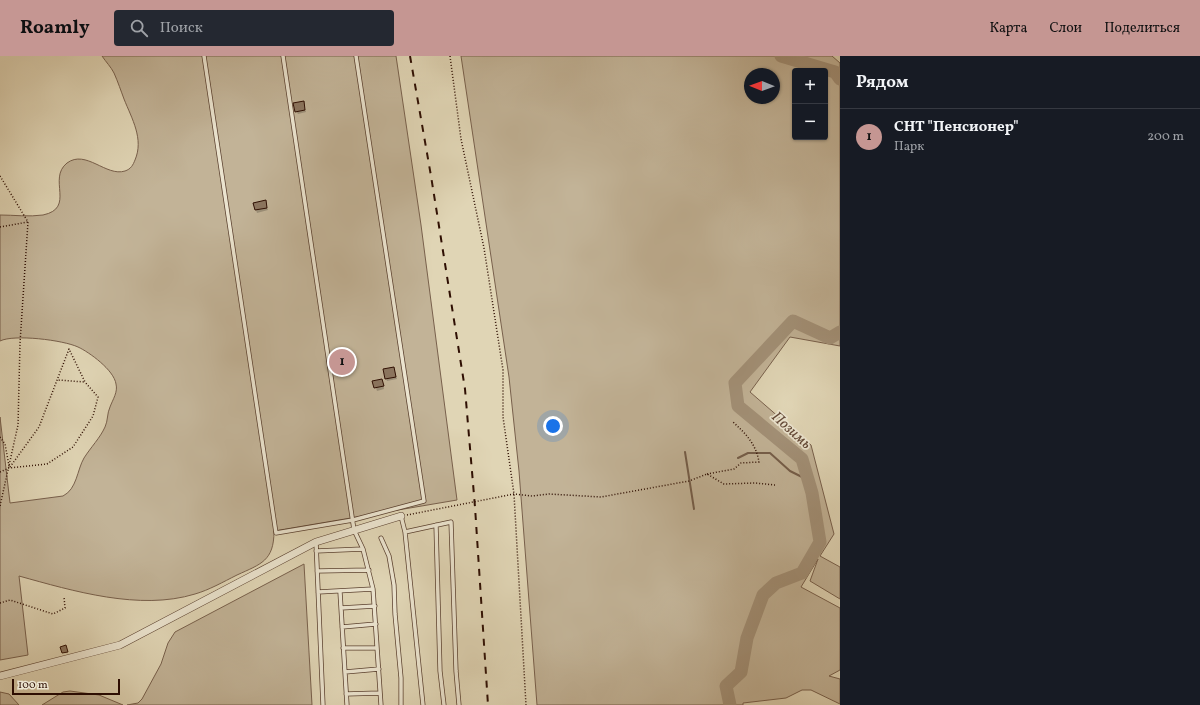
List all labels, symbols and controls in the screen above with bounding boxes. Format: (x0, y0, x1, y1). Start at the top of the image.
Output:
search box (114, 10, 394, 46)
text: Roamly (20, 15, 90, 41)
icon: search (128, 17, 150, 39)
text: Поиск (160, 18, 203, 39)
text: Карта (989, 19, 1027, 38)
text: Слои (1049, 19, 1082, 38)
text: Поделиться (1104, 19, 1180, 38)
north arrow (744, 68, 780, 104)
map controls (792, 68, 828, 140)
button: + (792, 68, 828, 104)
text: Рядом (856, 71, 909, 94)
button: − (792, 104, 828, 140)
text: СНТ "Пенсионер" (894, 117, 1019, 138)
text: 1 (866, 128, 872, 146)
text: 200 m (1147, 128, 1184, 146)
text: Парк (894, 138, 924, 156)
pin: 1 (329, 347, 355, 377)
water label: Позимь (766, 407, 816, 455)
your location (543, 416, 563, 436)
scale bar (12, 677, 120, 696)
text: 100 m (18, 678, 48, 693)

